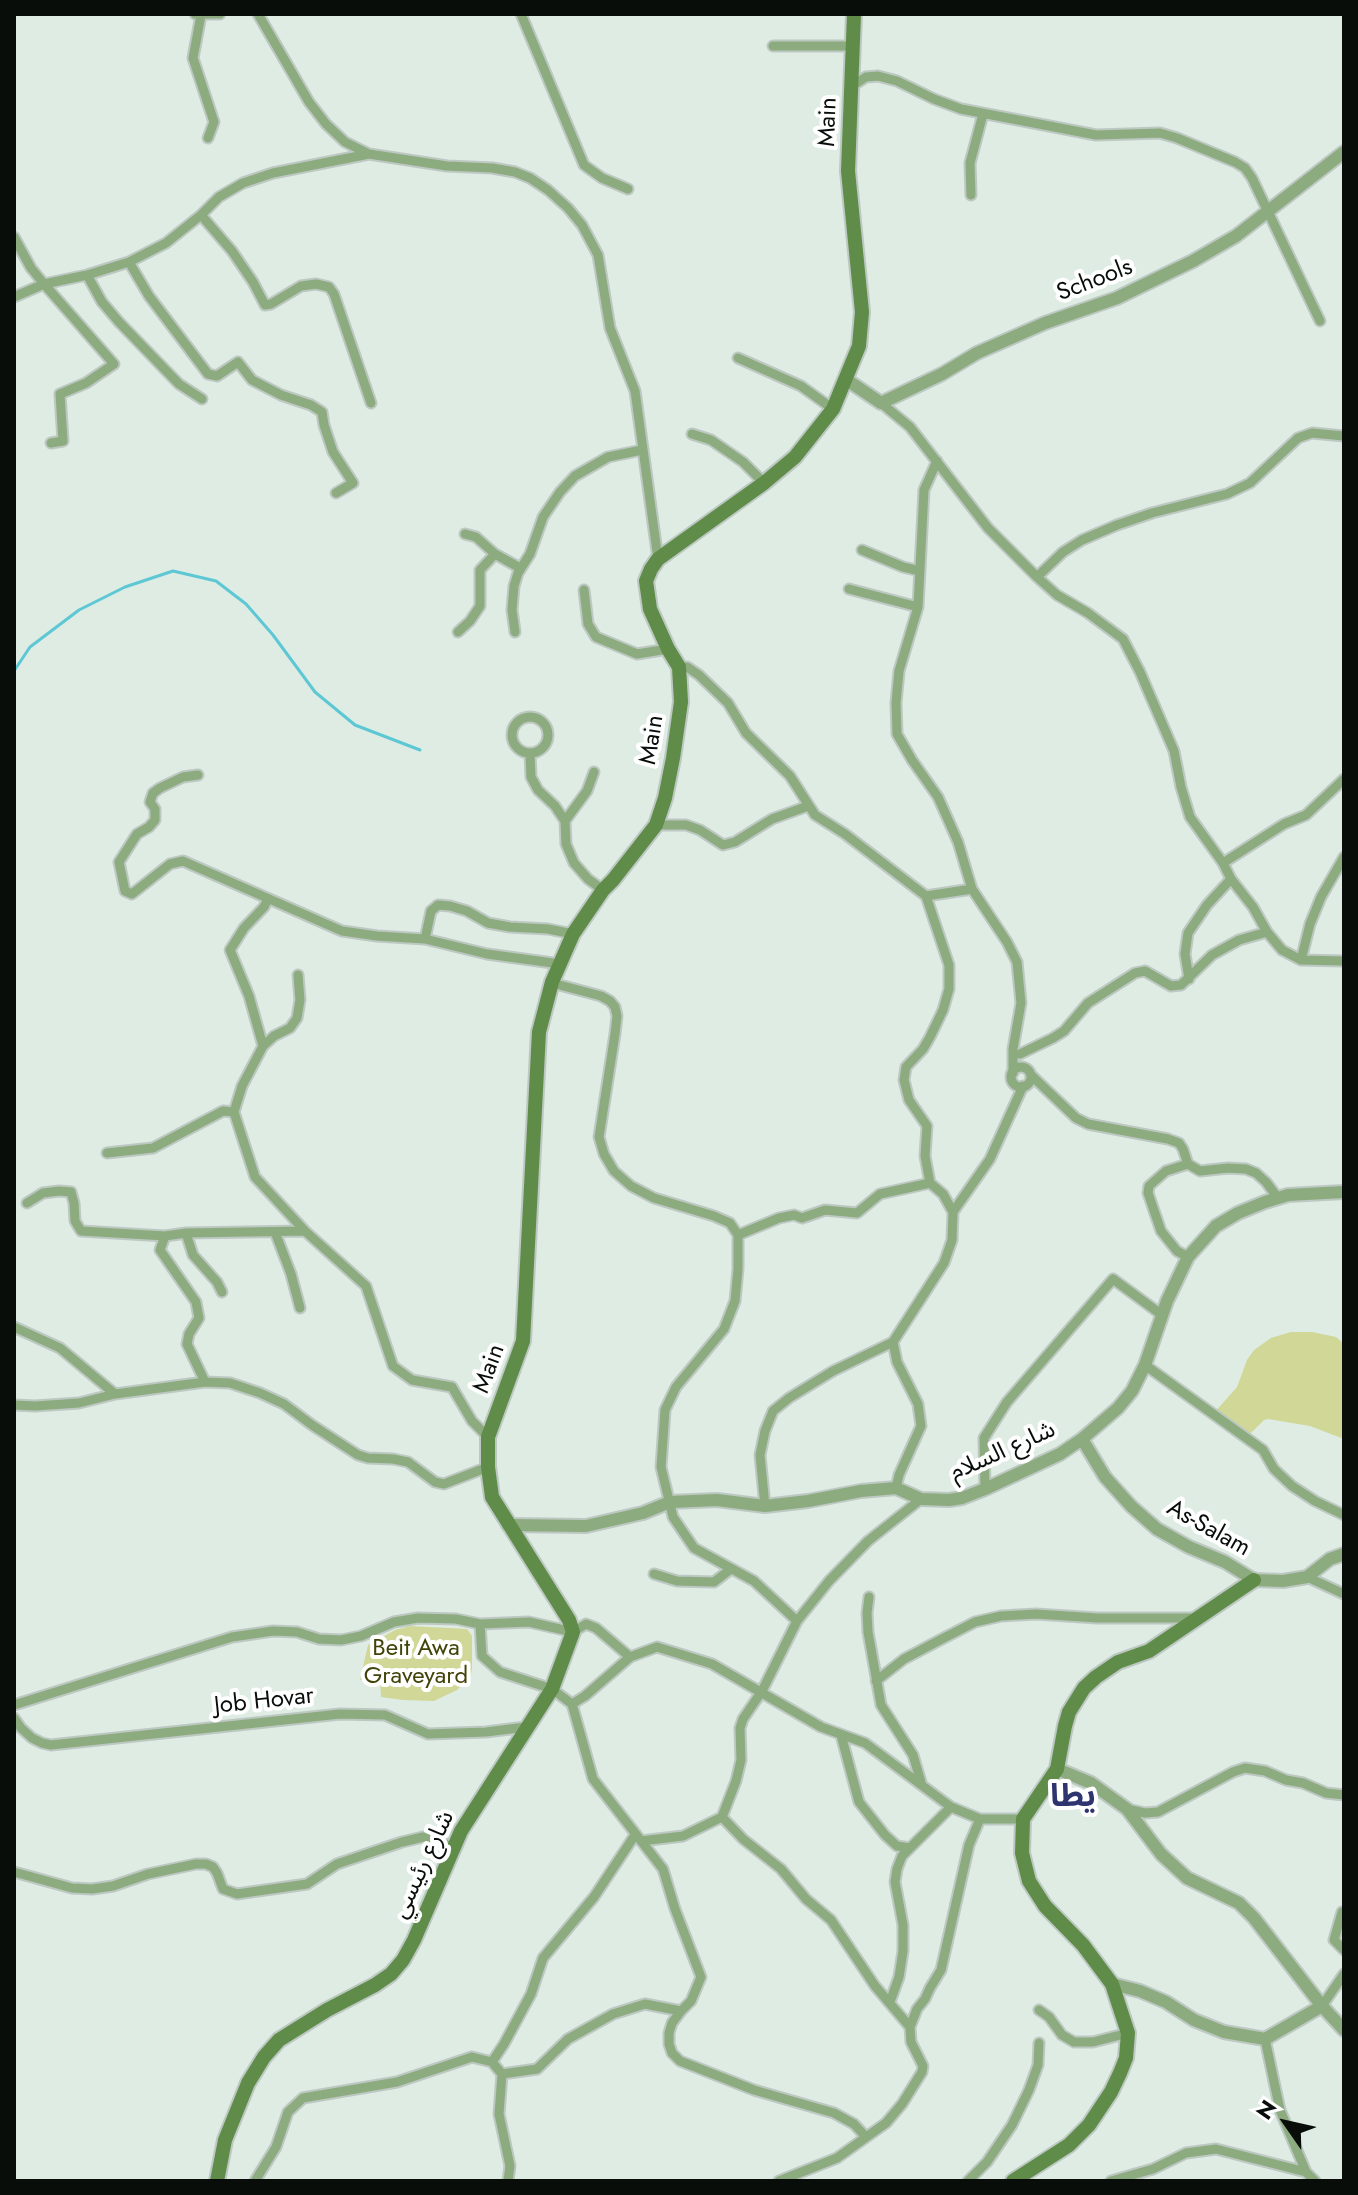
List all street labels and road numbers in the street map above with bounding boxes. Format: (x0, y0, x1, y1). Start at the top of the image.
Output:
street label: Main (814, 97, 844, 147)
street label: Schools (1053, 253, 1137, 309)
street label: Main (635, 713, 671, 767)
street label: Main (468, 1341, 512, 1397)
street label: شارع السلام (946, 1416, 1060, 1488)
street label: As-Salam (1161, 1494, 1255, 1564)
street label: Job Hovar (213, 1682, 315, 1722)
street label: شارع رئيسي (387, 1807, 461, 1923)

